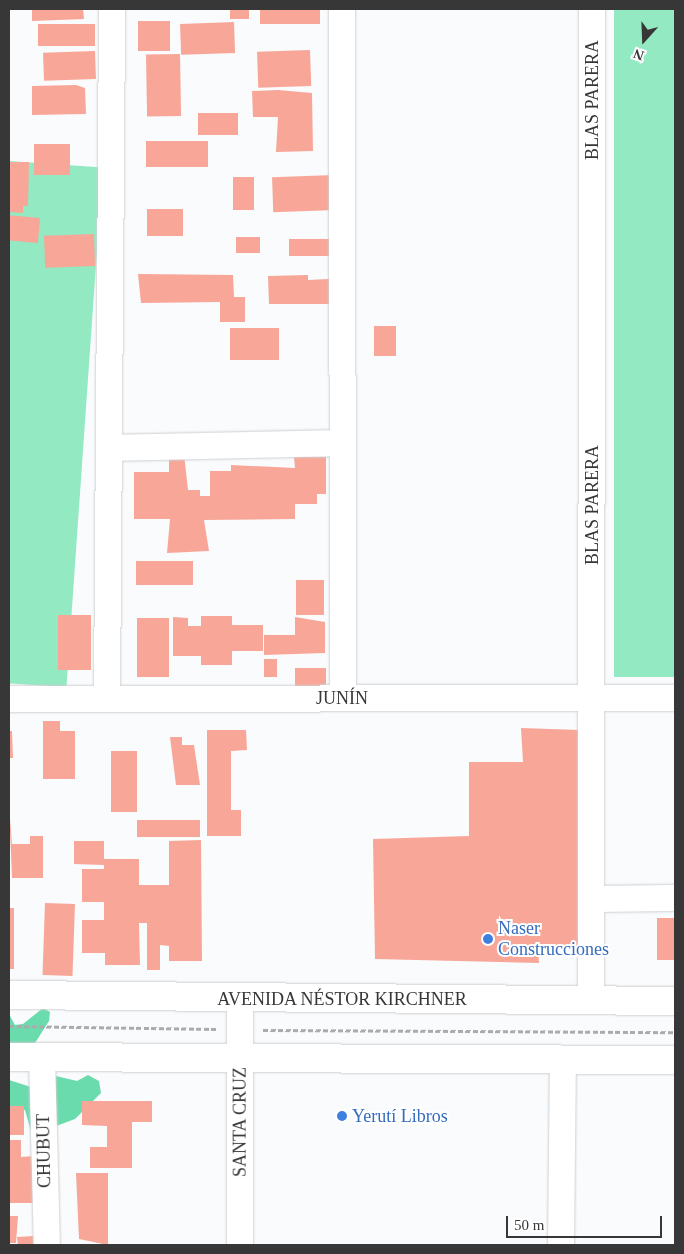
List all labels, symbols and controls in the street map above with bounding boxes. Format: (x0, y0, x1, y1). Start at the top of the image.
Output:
north arrow (619, 15, 669, 65)
street label: BLAS PARERA (581, 40, 603, 160)
text: N (631, 46, 646, 63)
street label: BLAS PARERA (581, 445, 603, 565)
street label: JUNÍN (316, 687, 368, 709)
place label: Naser Construcciones (498, 918, 609, 961)
marker: Naser Construcciones (482, 933, 494, 945)
street label: AVENIDA NÉSTOR KIRCHNER (217, 988, 467, 1010)
street label: SANTA CRUZ (229, 1066, 251, 1178)
place label: Yerutí Libros (352, 1105, 448, 1127)
marker: Yerutí Libros (336, 1110, 348, 1122)
street label: CHUBUT (33, 1114, 55, 1188)
scale bar (509, 1206, 665, 1238)
text: 50 m (514, 1217, 544, 1233)

